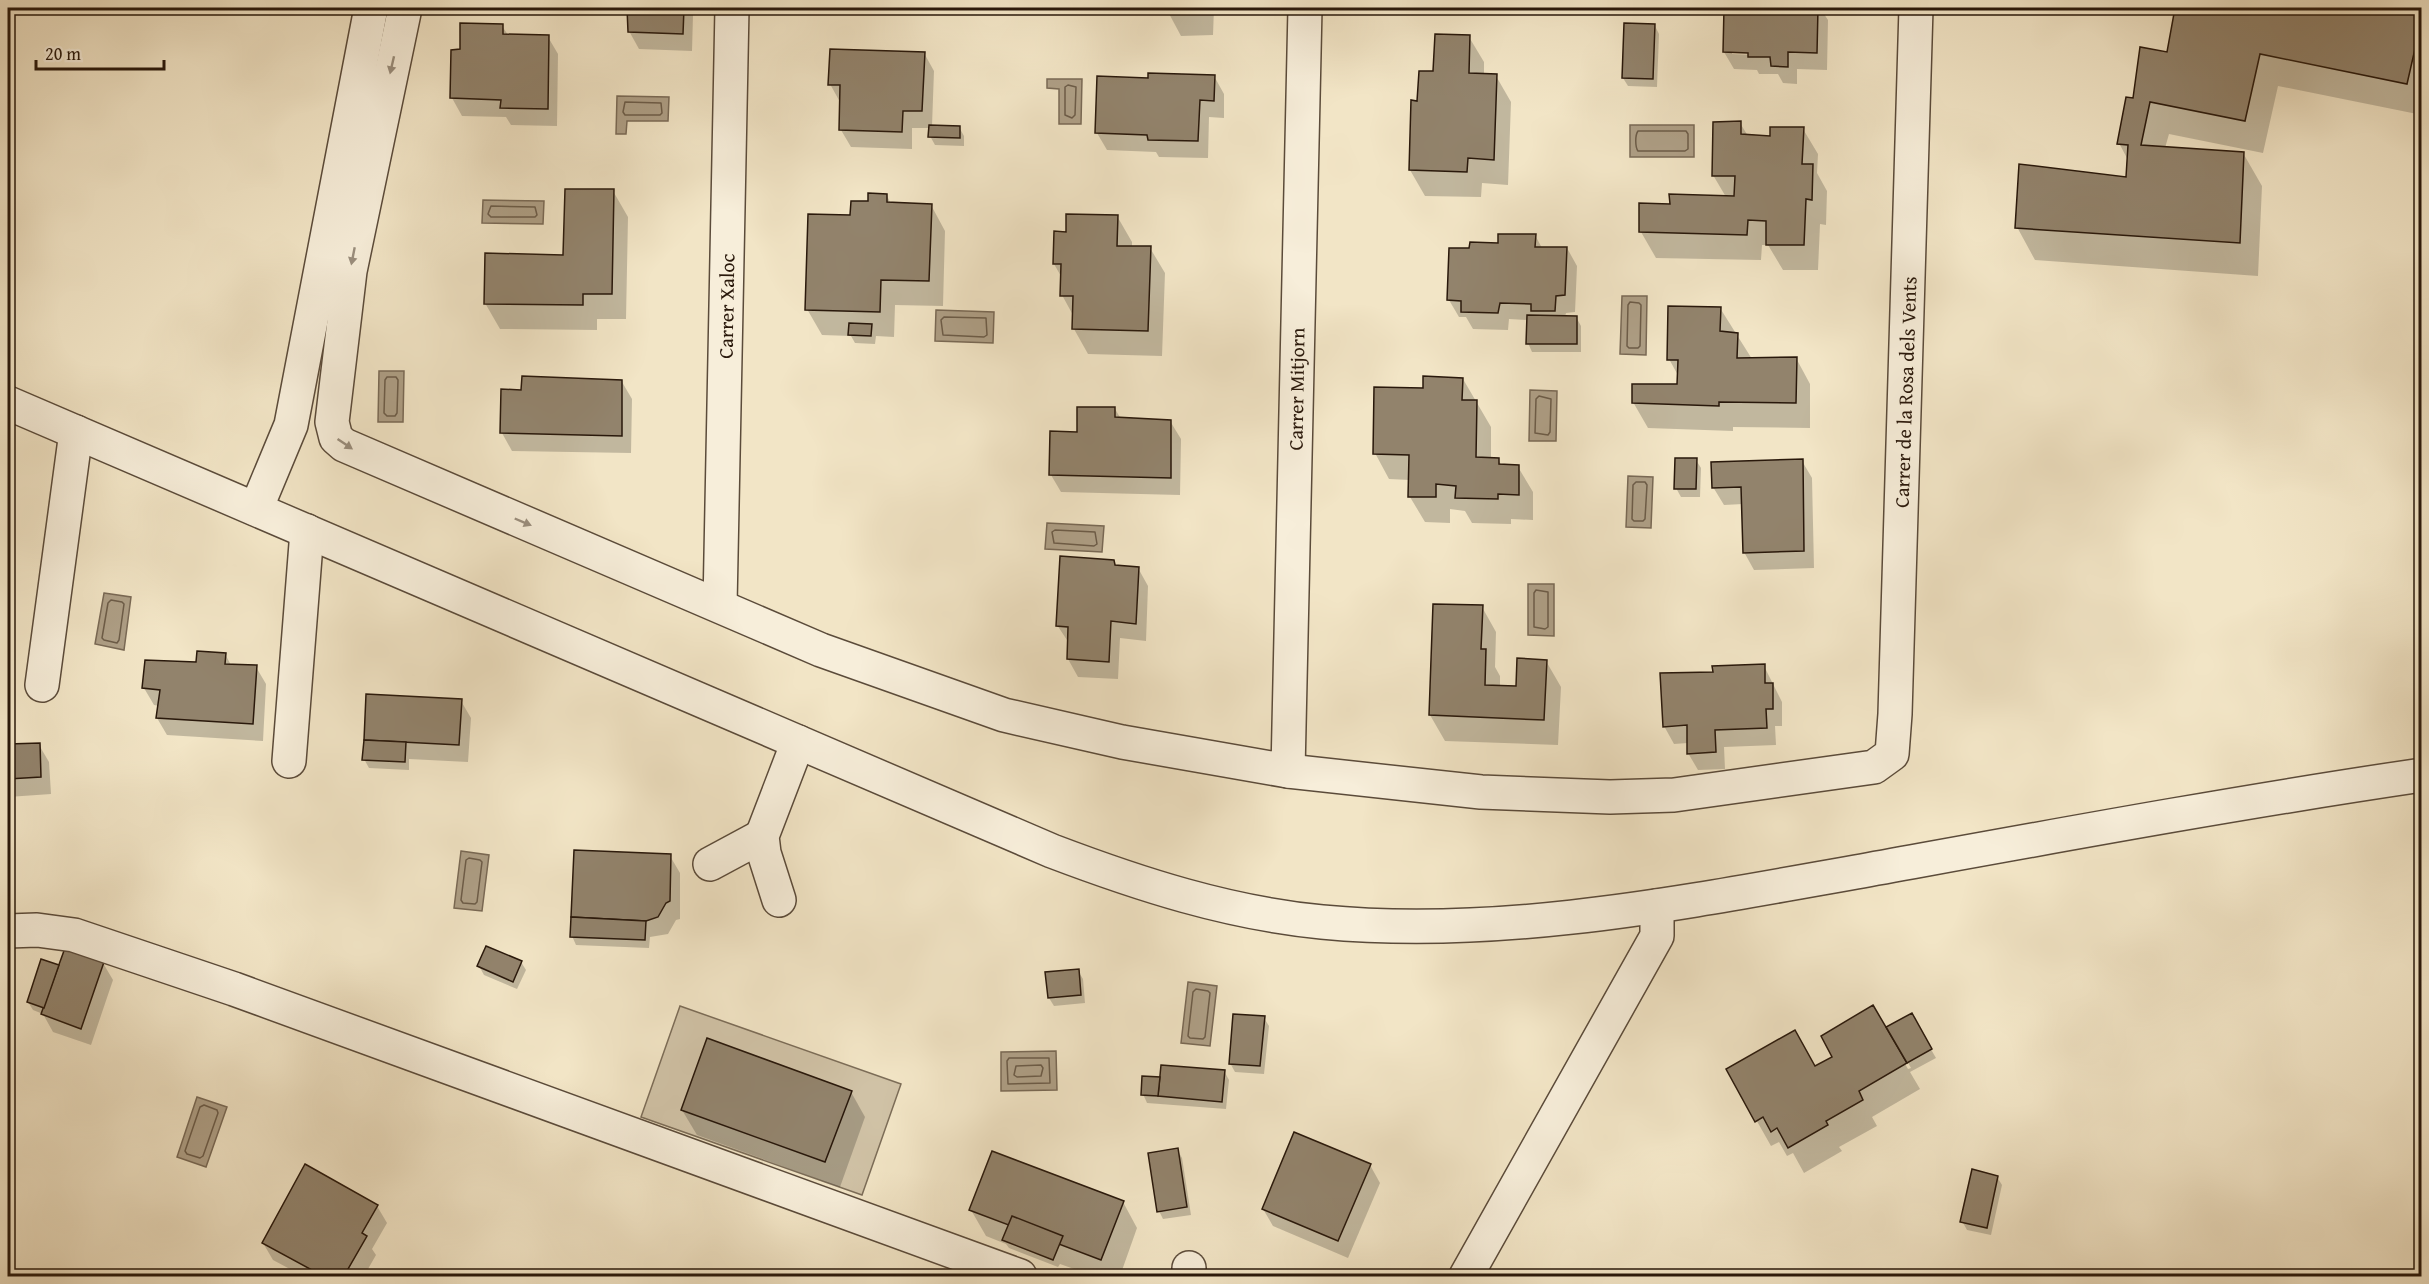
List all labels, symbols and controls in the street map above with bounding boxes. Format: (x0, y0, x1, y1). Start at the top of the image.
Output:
scale bar (36, 33, 164, 71)
text: 20 m (45, 40, 81, 67)
one-way arrow (387, 55, 396, 74)
one-way arrow (348, 246, 357, 265)
street label: Carrer Xaloc (711, 253, 741, 359)
street label: Carrer de la Rosa dels Vents (1886, 276, 1924, 508)
street label: Carrer Mitjorn (1280, 327, 1312, 451)
one-way arrow (336, 438, 353, 449)
one-way arrow (514, 518, 532, 527)

